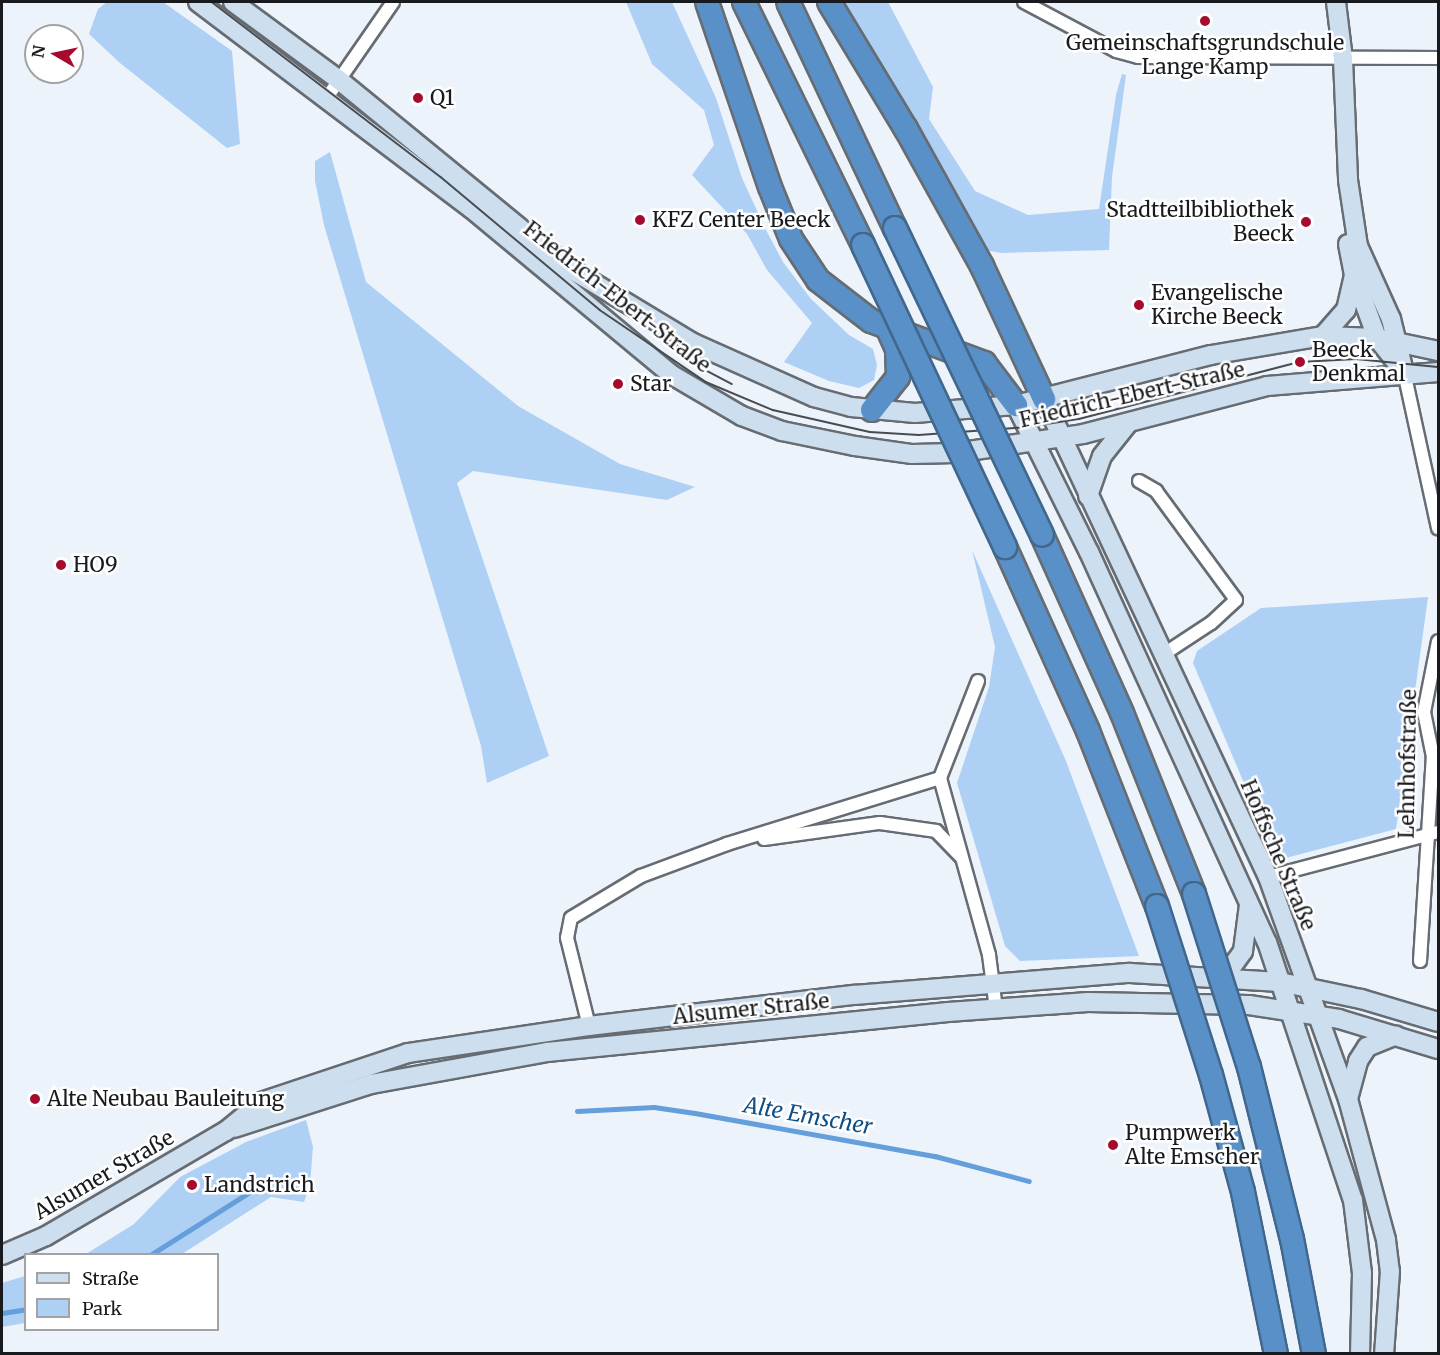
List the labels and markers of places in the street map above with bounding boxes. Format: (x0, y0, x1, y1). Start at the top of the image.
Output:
marker: Gemeinschaftsgrundschule Lange Kamp (1198, 14, 1212, 28)
place label: Gemeinschaftsgrundschule Lange Kamp (1066, 30, 1344, 80)
place label: Q1 (430, 85, 454, 111)
marker: Q1 (411, 91, 425, 105)
place label: Stadtteilbibliothek Beeck (1106, 197, 1294, 247)
place label: KFZ Center Beeck (652, 207, 831, 233)
marker: KFZ Center Beeck (633, 213, 647, 227)
marker: Stadtteilbibliothek Beeck (1299, 215, 1313, 229)
place label: Evangelische Kirche Beeck (1151, 280, 1283, 330)
marker: Evangelische Kirche Beeck (1132, 298, 1146, 312)
place label: Beeck Denkmal (1312, 337, 1405, 387)
marker: Beeck Denkmal (1293, 355, 1307, 369)
place label: Star (630, 371, 671, 397)
marker: Star (611, 377, 625, 391)
place label: HO9 (73, 552, 118, 578)
marker: HO9 (54, 558, 68, 572)
place label: Alte Neubau Bauleitung (47, 1086, 284, 1112)
marker: Alte Neubau Bauleitung (28, 1092, 42, 1106)
place label: Pumpwerk Alte Emscher (1125, 1120, 1259, 1170)
marker: Pumpwerk Alte Emscher (1106, 1138, 1120, 1152)
place label: Landstrich (204, 1172, 315, 1198)
marker: Landstrich (185, 1178, 199, 1192)

